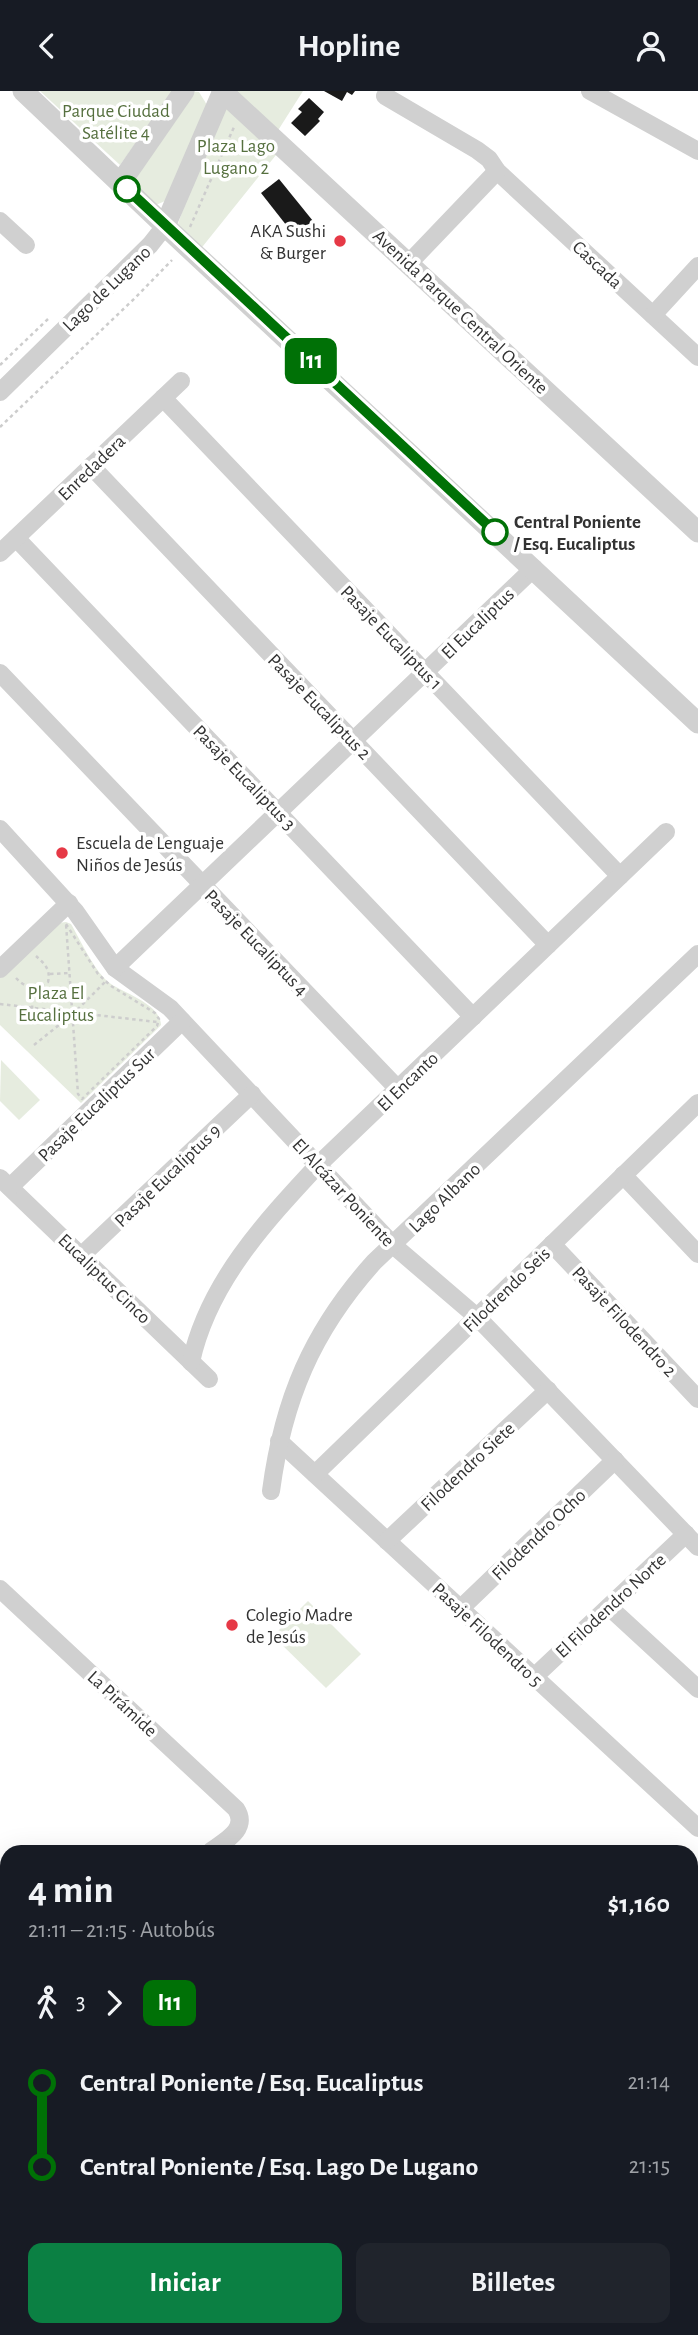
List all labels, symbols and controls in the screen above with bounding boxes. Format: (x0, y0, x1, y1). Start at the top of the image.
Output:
icon: back (28, 27, 66, 65)
icon: person (632, 27, 670, 65)
text: Hopline (298, 30, 400, 62)
park label: Parque Ciudad Satélite 4 (62, 102, 170, 143)
park label: Plaza Lago Lugano 2 (197, 137, 275, 178)
unlabelled marker (114, 176, 140, 202)
place label: AKA Sushi & Burger (250, 222, 326, 263)
street label: Avenida Parque Central Oriente (369, 226, 551, 398)
marker: AKA Sushi & Burger (332, 233, 348, 249)
street label: Cascada (568, 238, 626, 293)
street label: Lago de Lugano (59, 242, 155, 336)
line badge: I11 (271, 338, 351, 384)
text: I11 (299, 349, 323, 373)
street label: Enredadera (55, 431, 130, 505)
place label: Central Poniente / Esq. Eucaliptus (513, 513, 641, 554)
marker: Central Poniente / Esq. Eucaliptus (482, 519, 508, 545)
street label: Pasaje Eucaliptus 1 (337, 582, 445, 694)
street label: El Eucaliptus (438, 585, 518, 663)
street label: Pasaje Eucaliptus 2 (264, 651, 374, 764)
street label: Pasaje Eucaliptus 3 (189, 722, 299, 834)
place label: Escuela de Lenguaje Niños de Jesús (76, 834, 224, 875)
marker: Escuela de Lenguaje Niños de Jesús (54, 845, 70, 861)
street label: Pasaje Eucaliptus 4 (201, 886, 311, 1000)
park label: Plaza El Eucaliptus (18, 984, 94, 1025)
street label: Pasaje Eucaliptus Sur (35, 1044, 159, 1166)
street label: El Encanto (374, 1049, 442, 1115)
street label: Pasaje Eucaliptus 9 (111, 1121, 225, 1231)
street label: El Alcázar Poniente (288, 1135, 398, 1251)
street label: Lago Albano (406, 1159, 485, 1237)
street label: Eucaliptus Cinco (54, 1231, 154, 1328)
street label: Filodrendo Seis (460, 1244, 554, 1336)
street label: Pasaje Filodendro 2 (568, 1263, 680, 1381)
street label: Filodendro Siete (417, 1419, 519, 1515)
street label: Filodendro Ocho (488, 1486, 590, 1584)
street label: El Filodendro Norte (552, 1550, 670, 1662)
street label: Pasaje Filodendro 5 (428, 1580, 546, 1691)
place label: Colegio Madre de Jesús (246, 1606, 353, 1647)
marker: Colegio Madre de Jesús (224, 1617, 240, 1633)
street label: La Pirámide (84, 1667, 160, 1741)
text: 4 min (28, 1872, 114, 1910)
text: $1,160 (608, 1891, 670, 1917)
text: 21:11 – 21:15 · Autobús (28, 1919, 215, 1942)
icon: walk (28, 1984, 66, 2022)
icon: forward (95, 1984, 133, 2022)
text: 3 (76, 1991, 85, 2014)
text: I11 (157, 1991, 182, 2015)
text: Central Poniente / Esq. Eucaliptus (80, 2070, 423, 2096)
text: 21:14 (627, 2071, 670, 2094)
text: Central Poniente / Esq. Lago De Lugano (80, 2154, 478, 2180)
text: 21:15 (629, 2155, 670, 2178)
button: Iniciar (28, 2243, 342, 2323)
button: Billetes (356, 2243, 670, 2323)

